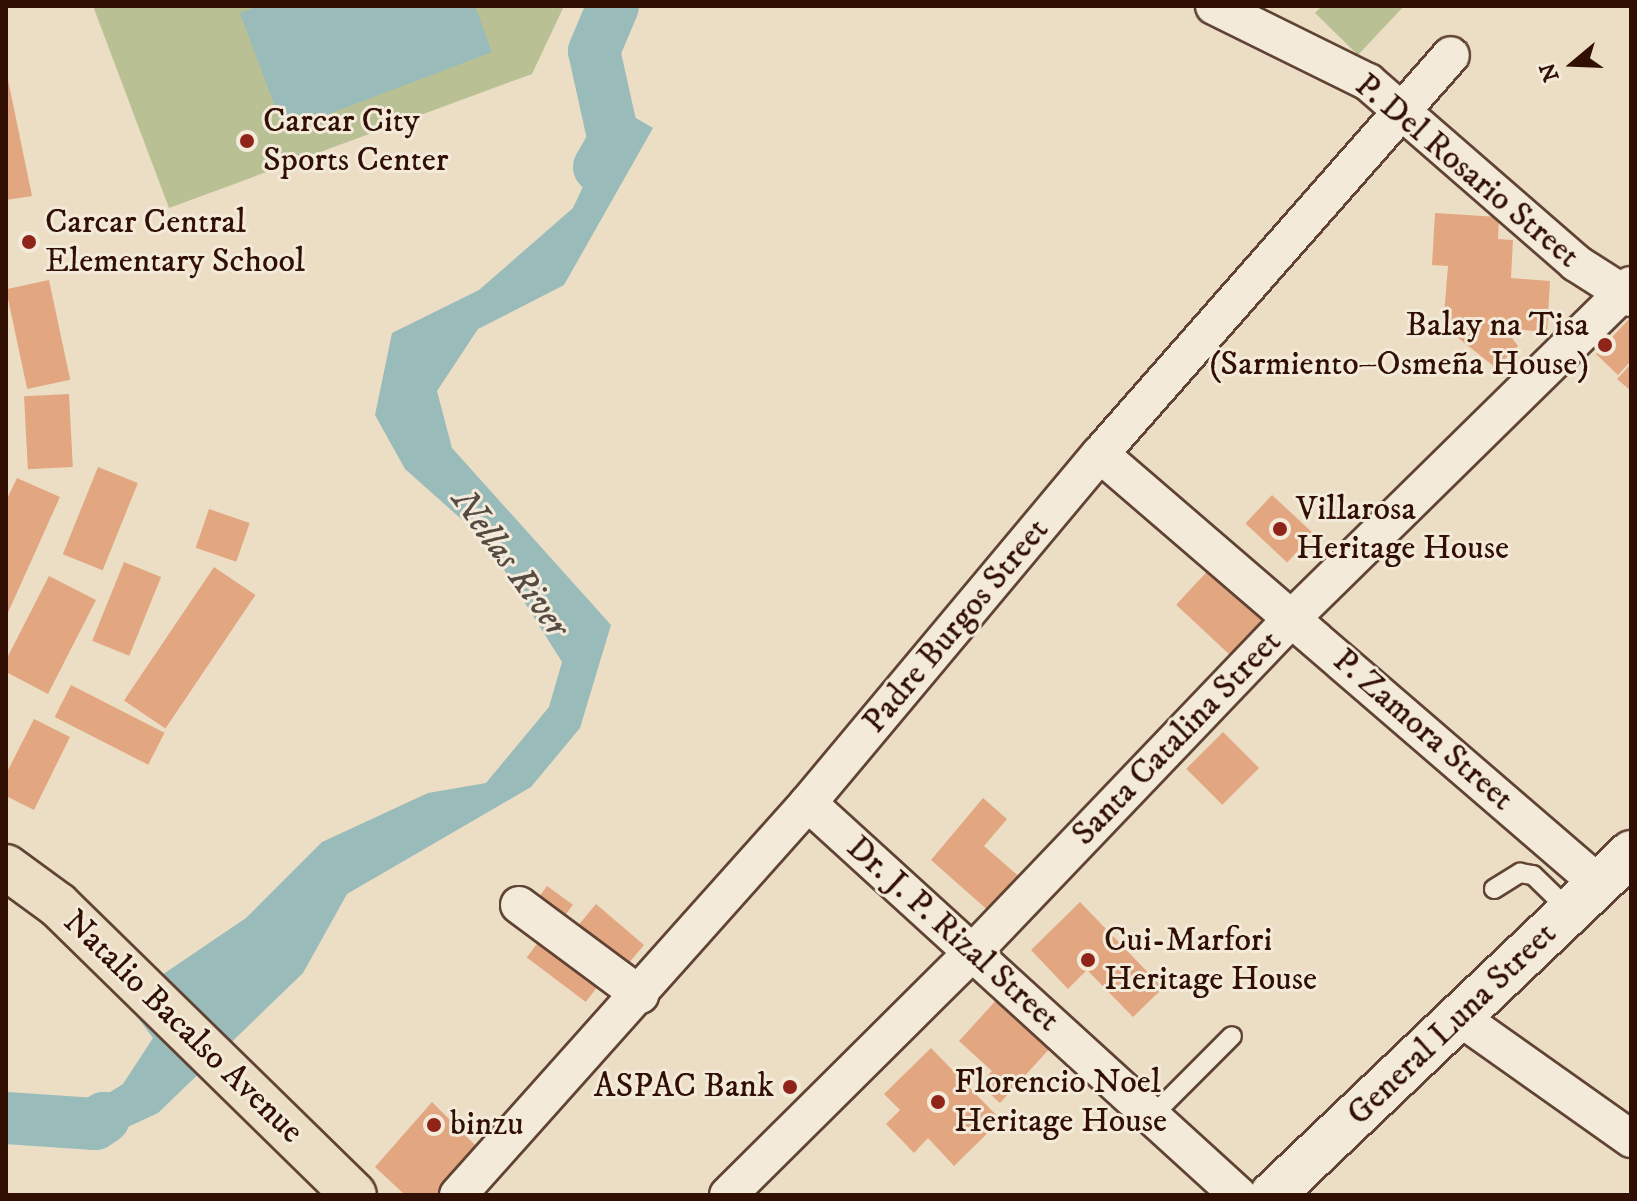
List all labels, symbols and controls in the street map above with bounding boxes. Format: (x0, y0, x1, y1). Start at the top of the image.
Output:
north arrow (1533, 24, 1613, 104)
text: N (1534, 59, 1566, 85)
street label: P. Del Rosario Street (1346, 65, 1588, 277)
place label: Carcar City Sports Center (263, 101, 448, 180)
marker: Carcar City Sports Center (238, 132, 256, 150)
place label: Carcar Central Elementary School (45, 202, 305, 282)
marker: Carcar Central Elementary School (20, 233, 38, 251)
place label: Balay na Tisa (Sarmiento–Osmeña House) (1209, 305, 1589, 384)
marker: Balay na Tisa (Sarmiento–Osmeña House) (1596, 336, 1614, 354)
water label: Nellas River (442, 481, 578, 645)
place label: Villarosa Heritage House (1296, 489, 1509, 568)
street label: Padre Burgos Street (854, 510, 1058, 742)
marker: Villarosa Heritage House (1271, 520, 1289, 538)
street label: Santa Catalina Street (1064, 622, 1290, 854)
street label: P. Zamora Street (1324, 640, 1522, 820)
street label: Dr. J. P. Rizal Street (838, 828, 1068, 1040)
street label: Natalio Bacalso Avenue (54, 902, 312, 1152)
street label: General Luna Street (1339, 914, 1565, 1134)
place label: Cui-Marfori Heritage House (1104, 920, 1317, 1000)
marker: Cui-Marfori Heritage House (1079, 951, 1097, 969)
place label: Florencio Noel Heritage House (954, 1062, 1167, 1142)
place label: ASPAC Bank (594, 1067, 774, 1107)
marker: ASPAC Bank (781, 1078, 799, 1096)
marker: Florencio Noel Heritage House (929, 1093, 947, 1111)
place label: binzu (450, 1105, 524, 1145)
marker: binzu (425, 1116, 443, 1134)

